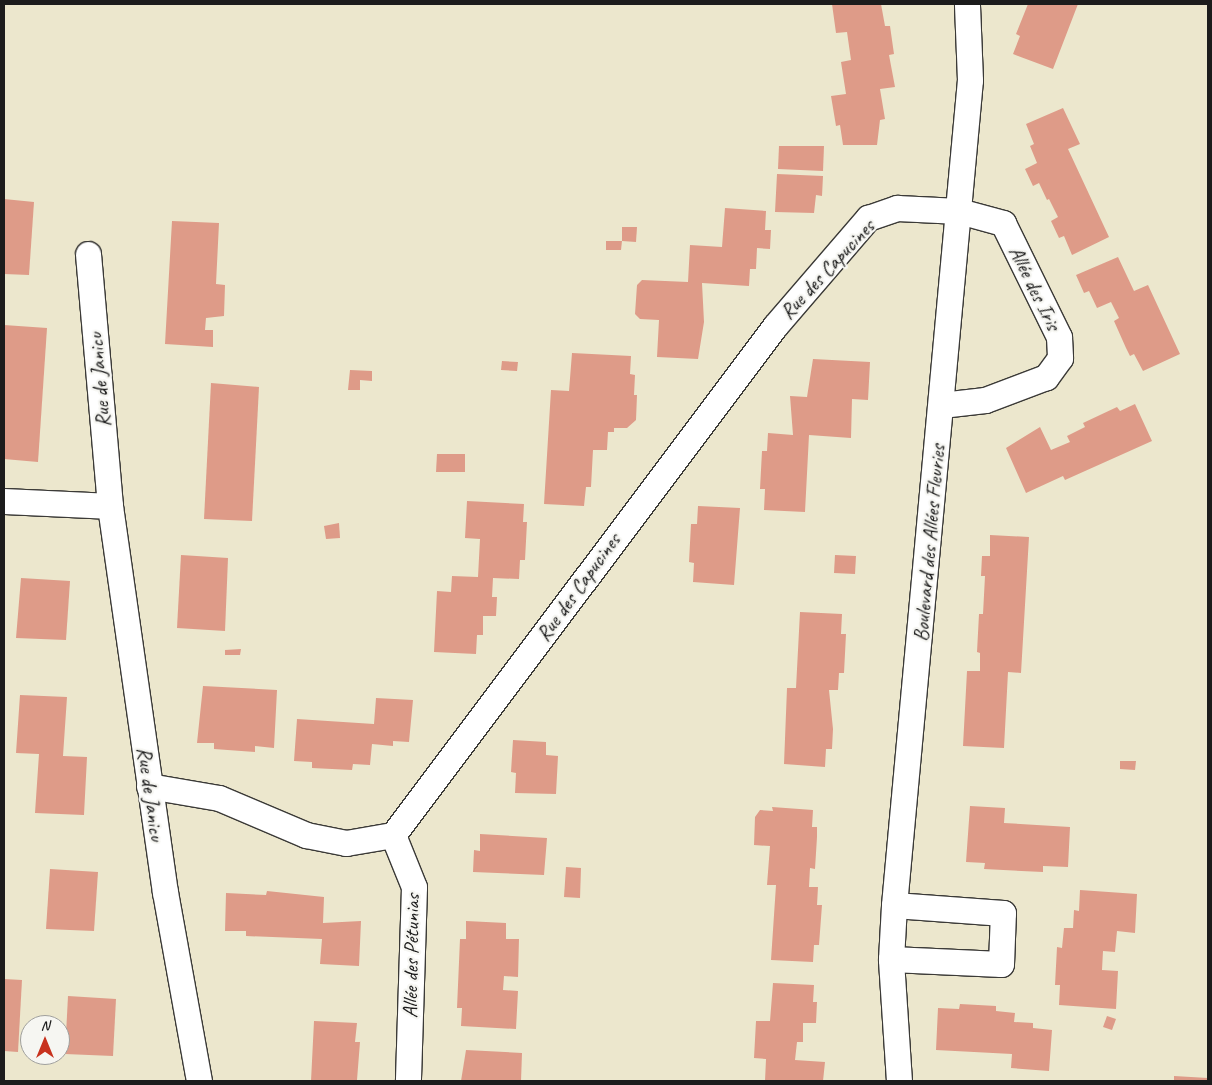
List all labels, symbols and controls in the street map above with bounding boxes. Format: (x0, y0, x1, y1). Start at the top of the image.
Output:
street label: Rue des Capucines (774, 214, 880, 324)
street label: Allée des Iris (1004, 242, 1066, 334)
street label: Rue de Janicu (82, 332, 116, 428)
street label: Boulevard des Allées Fleuries (908, 443, 950, 643)
street label: Rue des Capucines (530, 528, 626, 646)
street label: Rue de Janicu (132, 746, 170, 842)
street label: Allée des Pétunias (397, 894, 425, 1018)
north arrow (20, 1015, 70, 1065)
text: N (41, 1017, 49, 1034)

